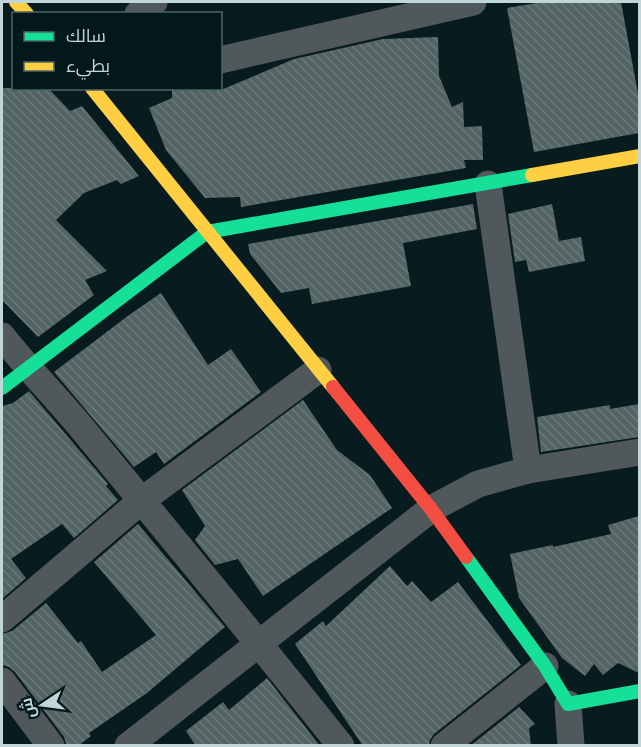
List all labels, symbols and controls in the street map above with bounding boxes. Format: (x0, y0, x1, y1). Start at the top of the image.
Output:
legend (12, 12, 222, 90)
text: سالك (66, 24, 106, 47)
text: بطيء (66, 54, 110, 80)
north arrow (12, 675, 72, 735)
text: ش (15, 696, 39, 721)

